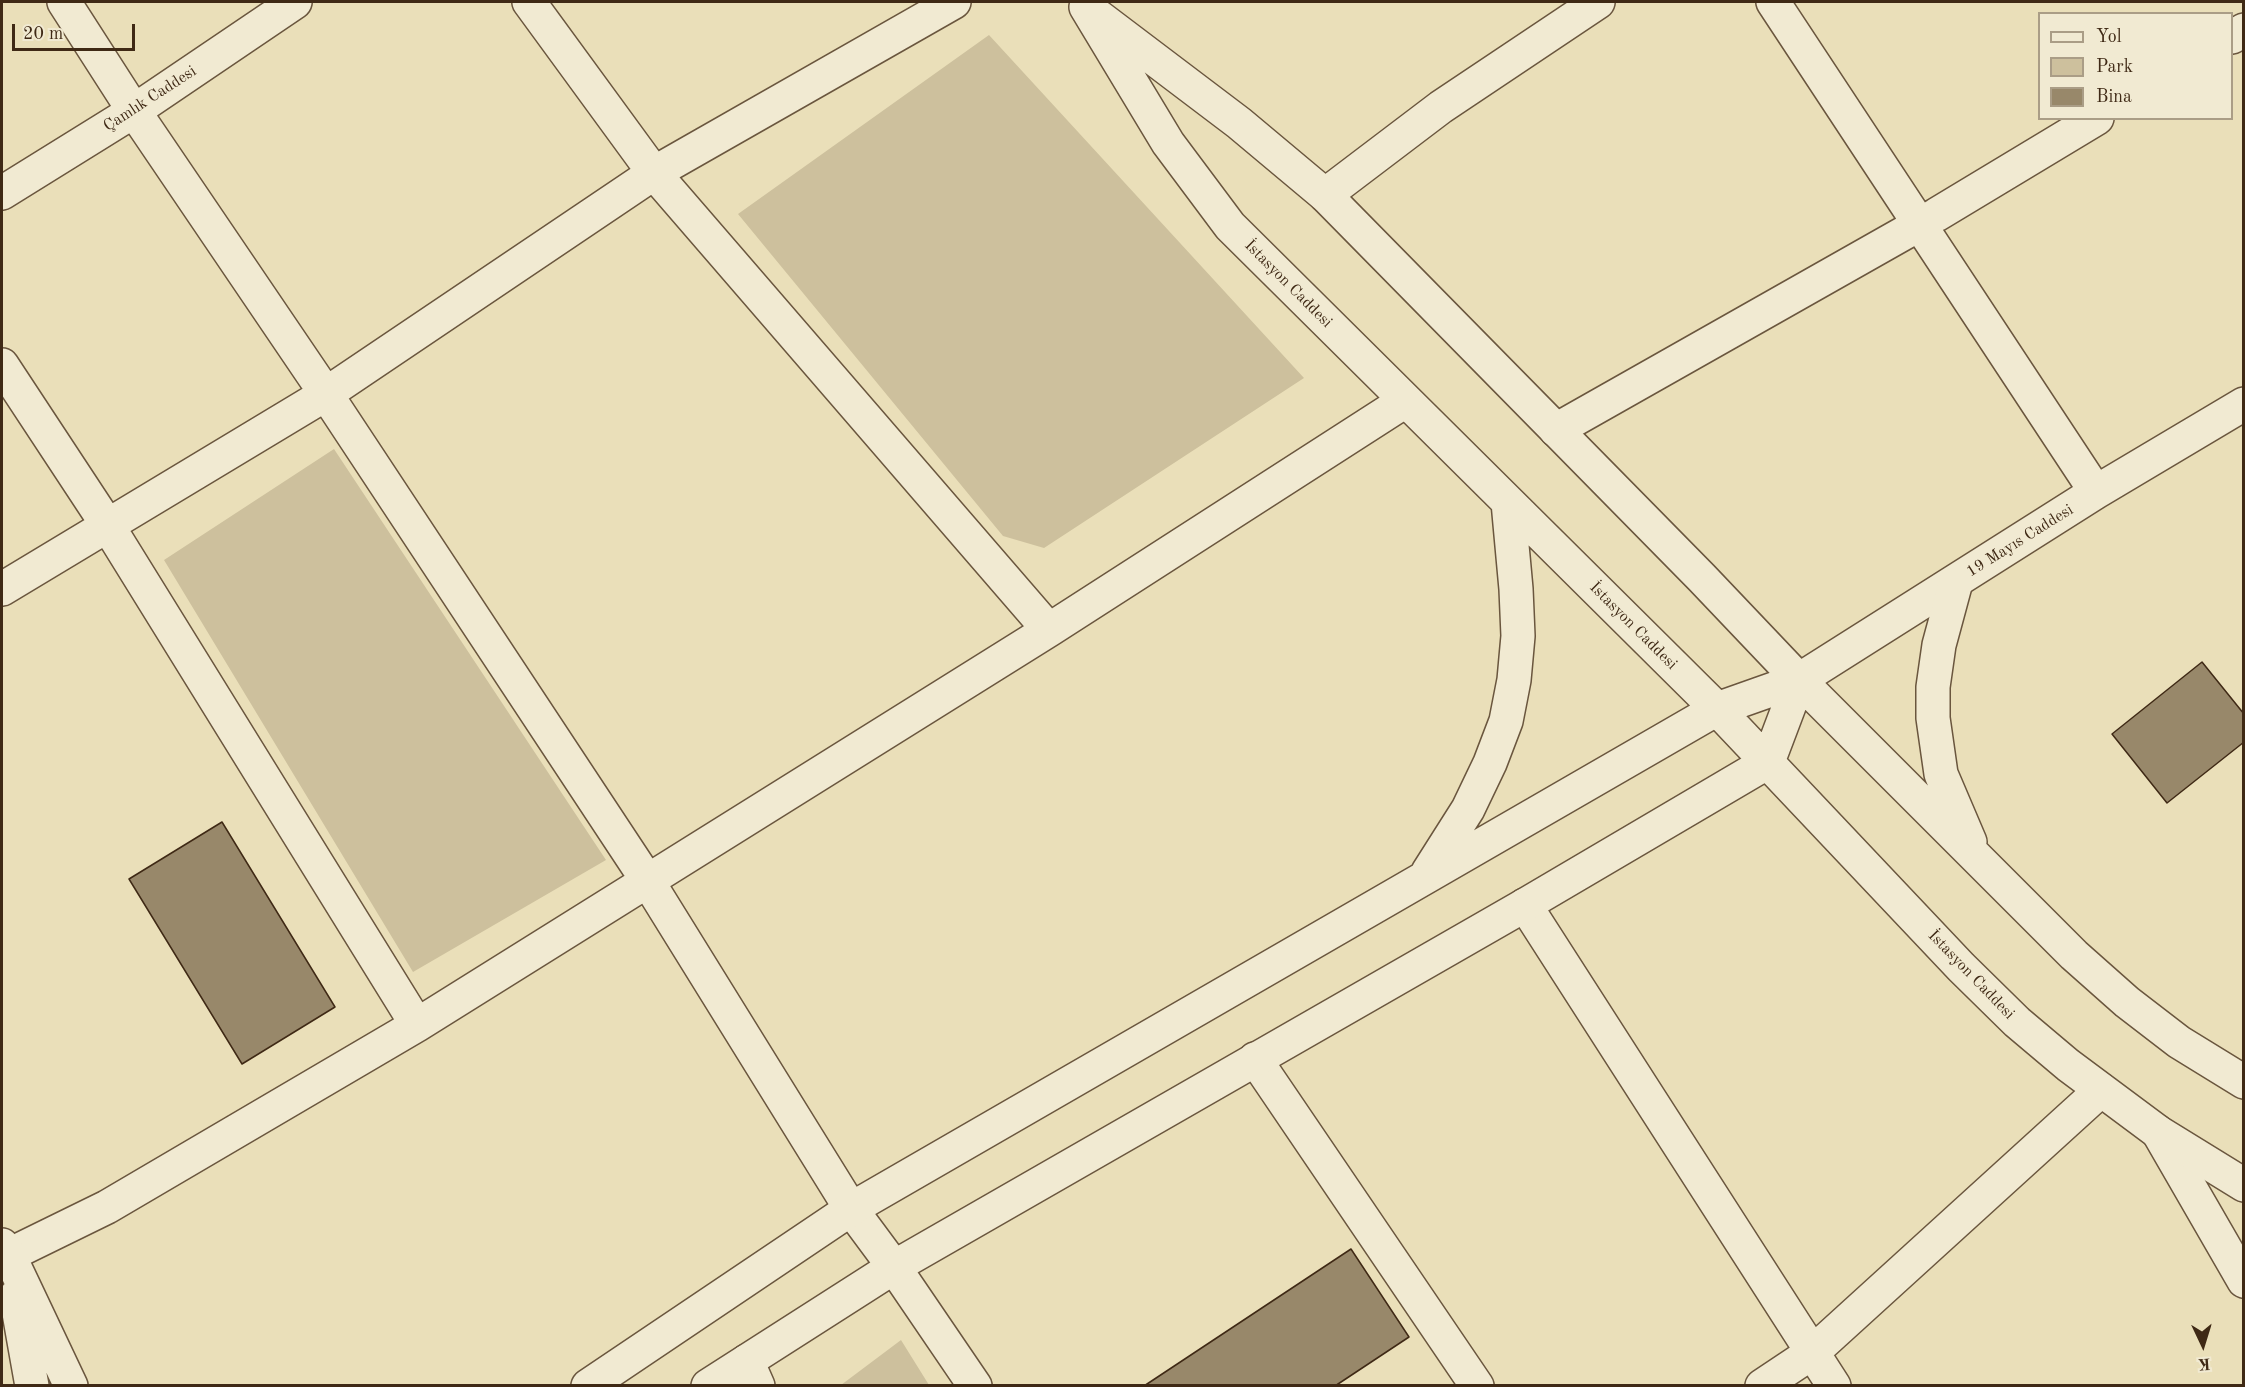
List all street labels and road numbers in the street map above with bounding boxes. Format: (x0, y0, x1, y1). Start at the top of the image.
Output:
street label: Çamlık Caddesi (100, 62, 200, 136)
street label: İstasyon Caddesi (1240, 236, 1336, 332)
street label: 19 Mayıs Caddesi (1963, 500, 2077, 582)
street label: İstasyon Caddesi (1585, 578, 1681, 674)
street label: İstasyon Caddesi (1924, 926, 2018, 1024)

